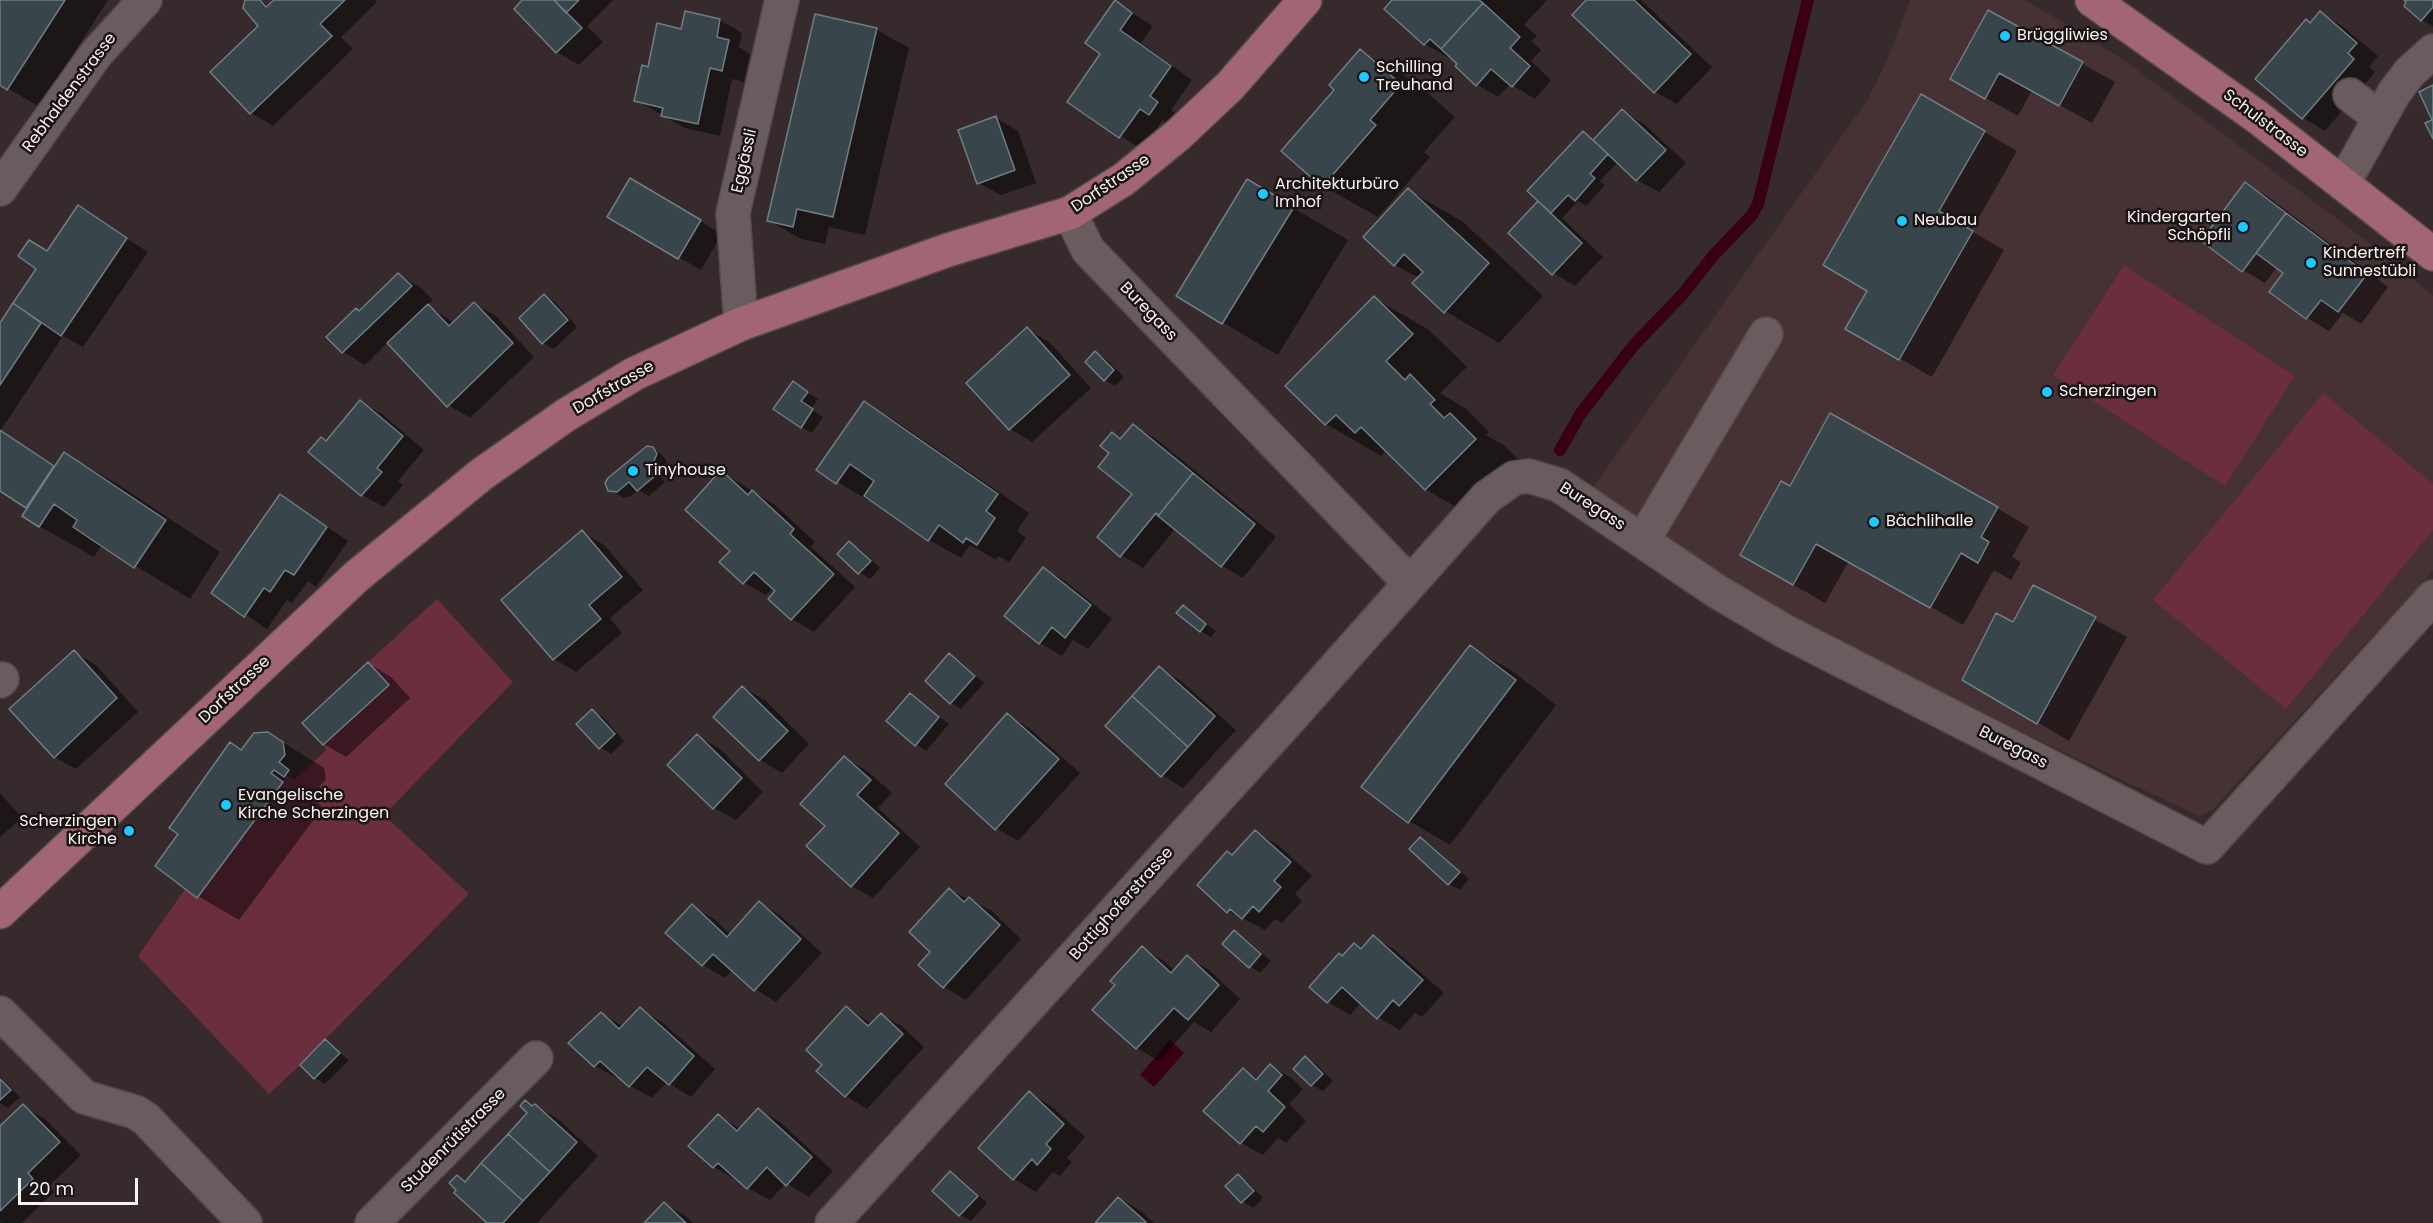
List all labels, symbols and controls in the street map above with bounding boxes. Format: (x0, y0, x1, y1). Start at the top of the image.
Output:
place label: Brüggliwies (2017, 26, 2108, 46)
marker: Brüggliwies (1998, 29, 2012, 43)
street label: Rebhaldenstrasse (19, 30, 121, 156)
place label: Schilling Treuhand (1376, 58, 1453, 96)
marker: Schilling Treuhand (1357, 70, 1371, 84)
street label: Schulstrasse (2219, 86, 2311, 162)
street label: Eggässli (728, 127, 762, 195)
street label: Dorfstrasse (1068, 151, 1154, 217)
place label: Architekturbüro Imhof (1275, 175, 1399, 213)
marker: Architekturbüro Imhof (1256, 187, 1270, 201)
place label: Kindergarten Schöpfli (2127, 208, 2231, 246)
place label: Neubau (1914, 211, 1977, 231)
marker: Neubau (1895, 214, 1909, 228)
marker: Kindergarten Schöpfli (2236, 220, 2250, 234)
place label: Kindertreff Sunnestübli (2323, 244, 2416, 282)
marker: Kindertreff Sunnestübli (2304, 256, 2318, 270)
street label: Buregass (1115, 279, 1181, 345)
street label: Dorfstrasse (570, 357, 658, 419)
place label: Scherzingen (2059, 382, 2157, 402)
marker: Scherzingen (2040, 385, 2054, 399)
place label: Tinyhouse (645, 461, 726, 481)
marker: Tinyhouse (626, 464, 640, 478)
street label: Buregass (1556, 479, 1628, 535)
place label: Bächlihalle (1886, 512, 1973, 532)
marker: Bächlihalle (1867, 515, 1881, 529)
street label: Dorfstrasse (195, 652, 275, 728)
street label: Buregass (1976, 723, 2050, 773)
place label: Evangelische Kirche Scherzingen (238, 786, 389, 824)
marker: Evangelische Kirche Scherzingen (219, 798, 233, 812)
place label: Scherzingen Kirche (19, 812, 117, 850)
marker: Scherzingen Kirche (122, 824, 136, 838)
street label: Bottighoferstrasse (1066, 843, 1178, 965)
street label: Studenrütistrasse (398, 1085, 510, 1197)
scale bar (21, 1166, 141, 1204)
text: 20 m (29, 1176, 74, 1201)

